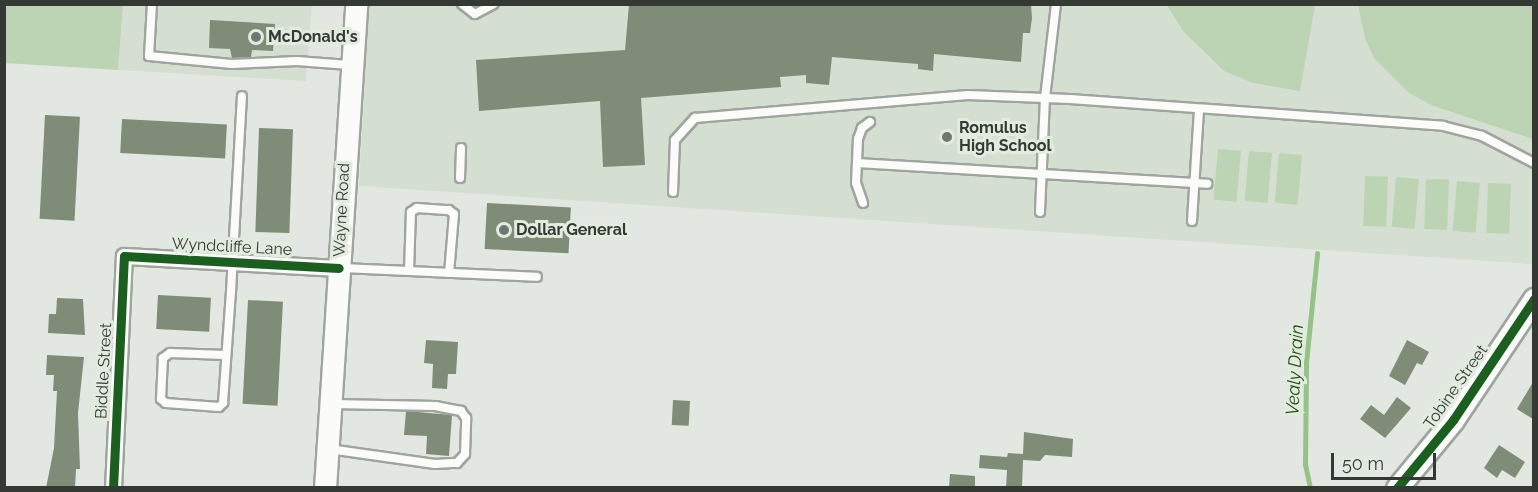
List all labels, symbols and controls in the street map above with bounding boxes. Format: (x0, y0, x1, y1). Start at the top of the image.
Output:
place label: McDonald's (268, 27, 358, 47)
marker: McDonald's (249, 30, 263, 44)
place label: Romulus High School (959, 118, 1052, 156)
marker: Romulus High School (940, 130, 954, 144)
street label: Wayne Road (330, 162, 354, 258)
place label: Dollar General (516, 220, 627, 240)
marker: Dollar General (497, 223, 511, 237)
street label: Wyndcliffe Lane (171, 234, 293, 260)
street label: Biddle Street (92, 322, 116, 420)
water label: Vealy Drain (1282, 324, 1308, 416)
street label: Tobine Street (1420, 341, 1492, 433)
scale bar (1334, 441, 1439, 479)
text: 50 m (1342, 453, 1384, 474)

